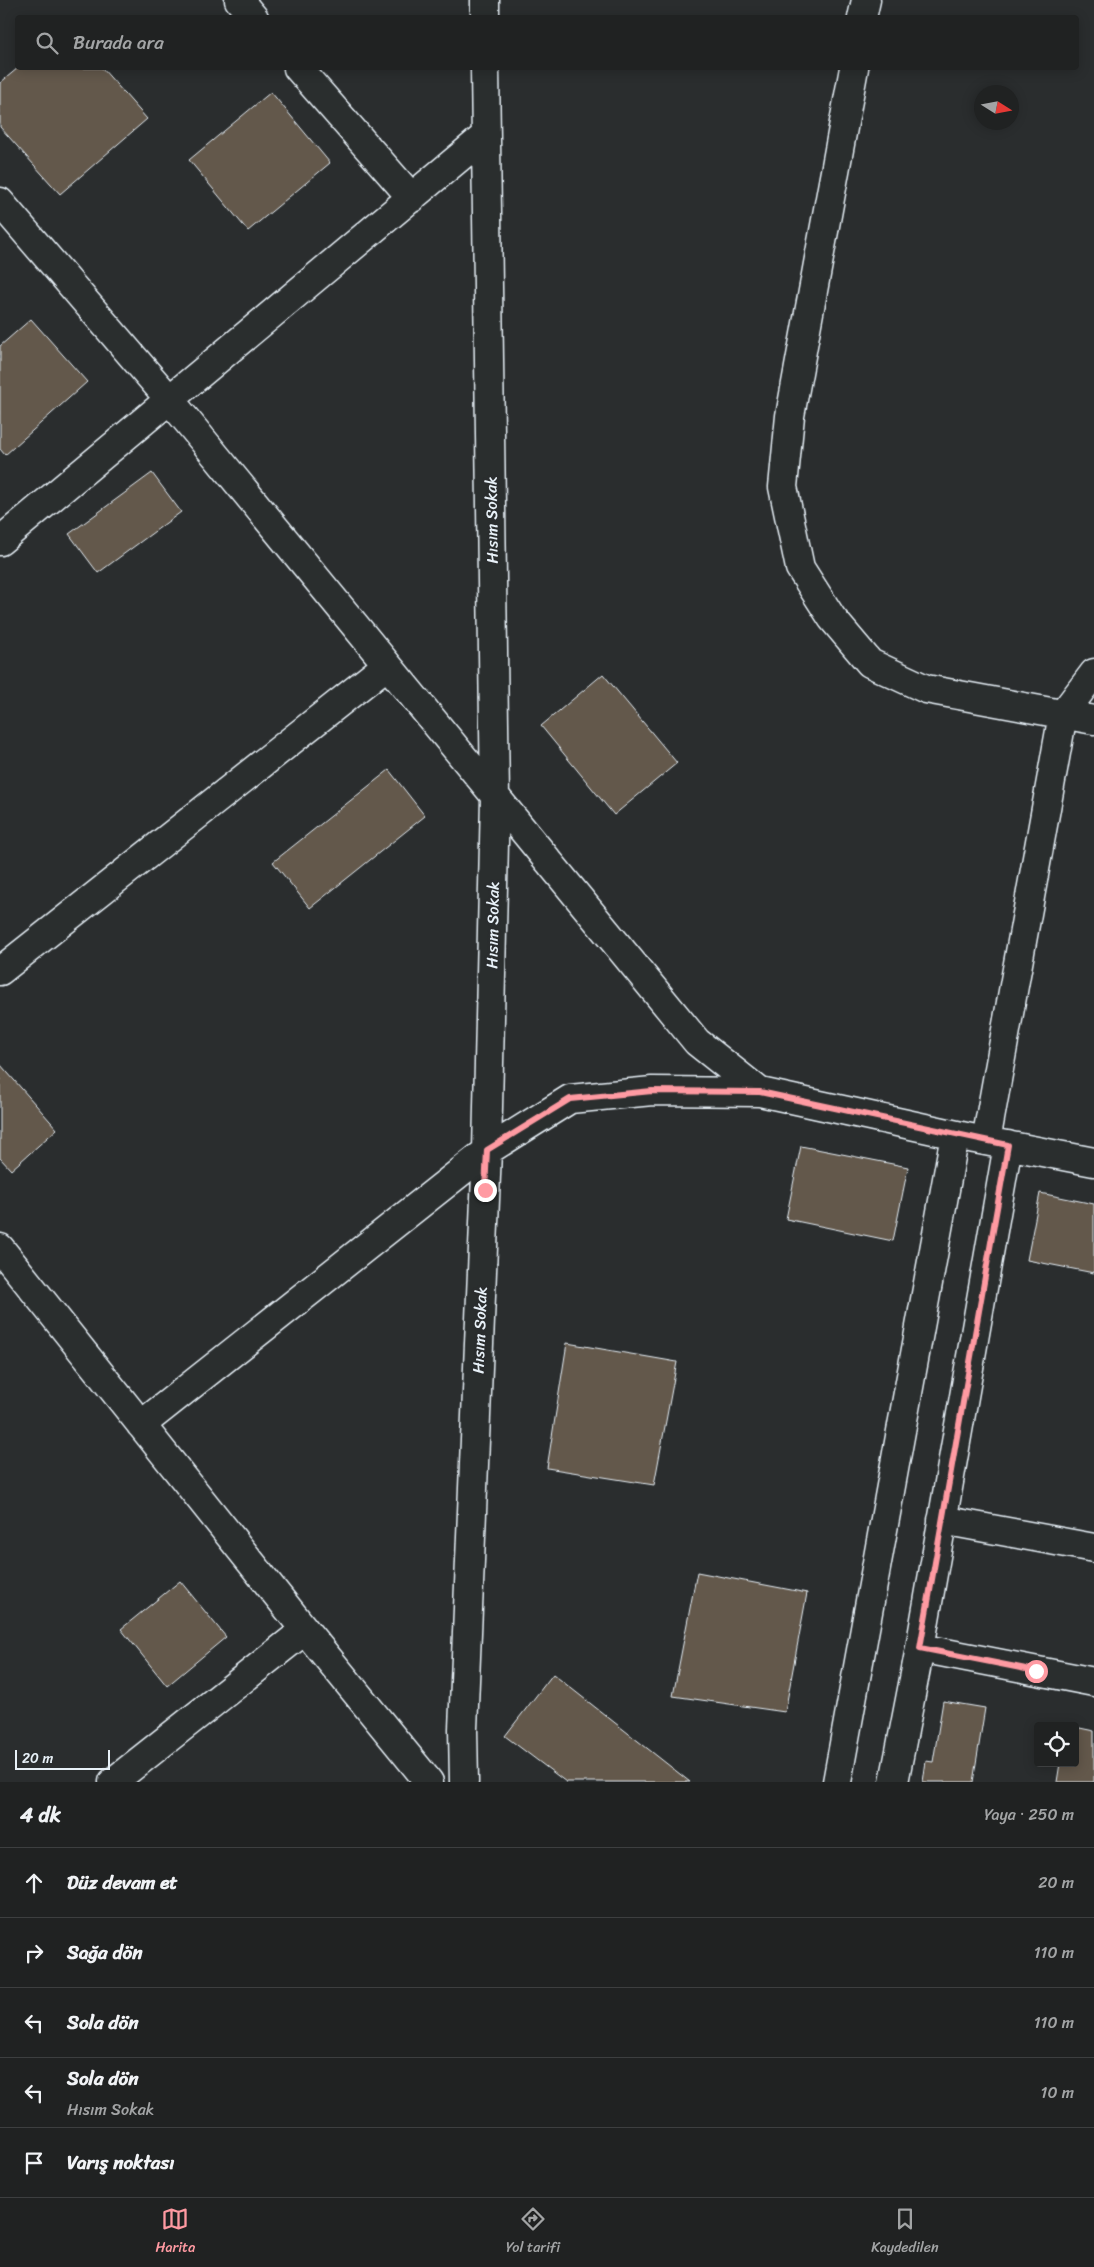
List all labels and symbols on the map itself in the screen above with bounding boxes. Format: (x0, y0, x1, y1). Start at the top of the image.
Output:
north arrow (974, 85, 1019, 130)
street label: Hısım Sokak (476, 476, 507, 564)
street label: Hısım Sokak (477, 881, 508, 969)
route end (474, 1179, 497, 1202)
street label: Hısım Sokak (463, 1286, 496, 1374)
route start (1025, 1660, 1048, 1683)
scale bar (15, 1747, 110, 1770)

